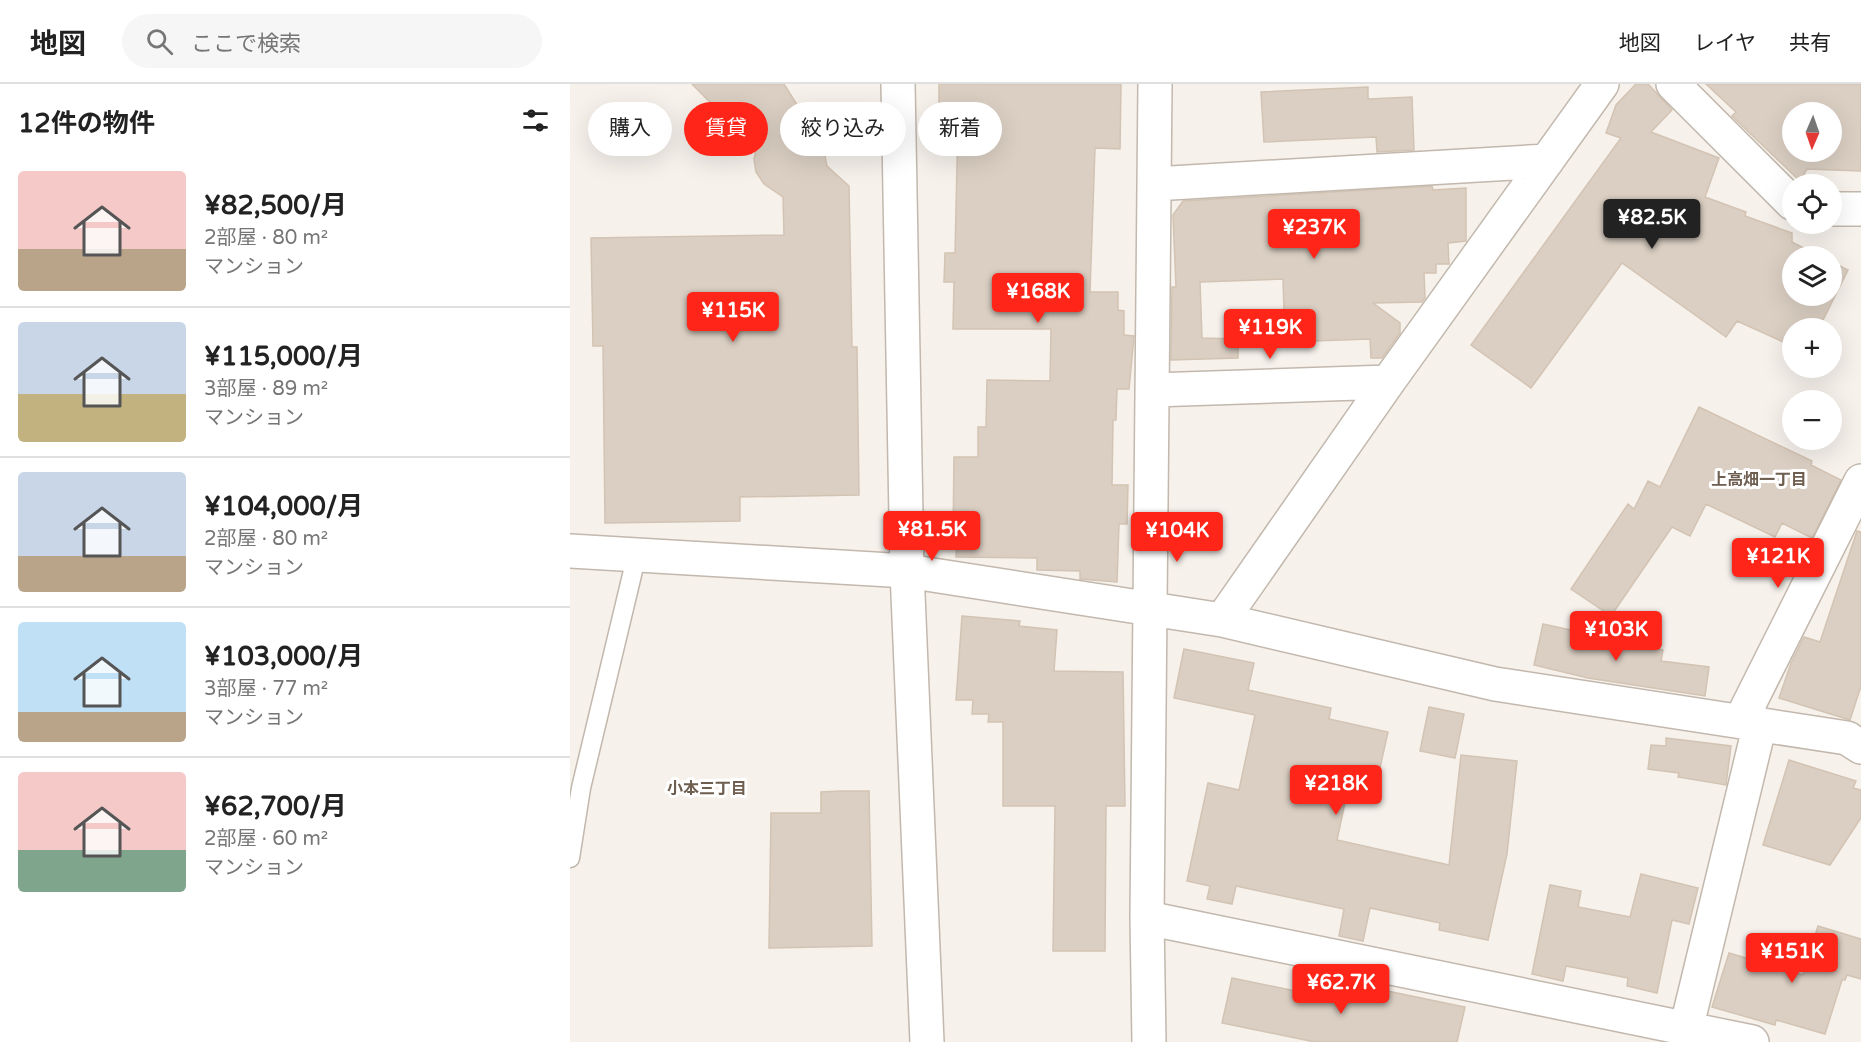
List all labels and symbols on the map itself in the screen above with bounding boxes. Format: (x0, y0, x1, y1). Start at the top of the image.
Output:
north arrow (1782, 102, 1842, 162)
pin: ¥82.5K (1603, 199, 1701, 250)
pin: ¥237K (1272, 209, 1356, 260)
pin: ¥168K (996, 273, 1080, 324)
pin: ¥115K (691, 292, 775, 343)
pin: ¥119K (1228, 309, 1312, 360)
district label: 上高畑一丁目 (1711, 470, 1807, 490)
pin: ¥81.5K (883, 511, 981, 562)
pin: ¥104K (1135, 512, 1219, 563)
pin: ¥121K (1736, 538, 1820, 589)
pin: ¥103K (1574, 611, 1658, 662)
pin: ¥218K (1294, 765, 1378, 816)
district label: 小本三丁目 (667, 779, 747, 799)
pin: ¥151K (1750, 933, 1834, 984)
pin: ¥62.7K (1292, 964, 1390, 1015)

